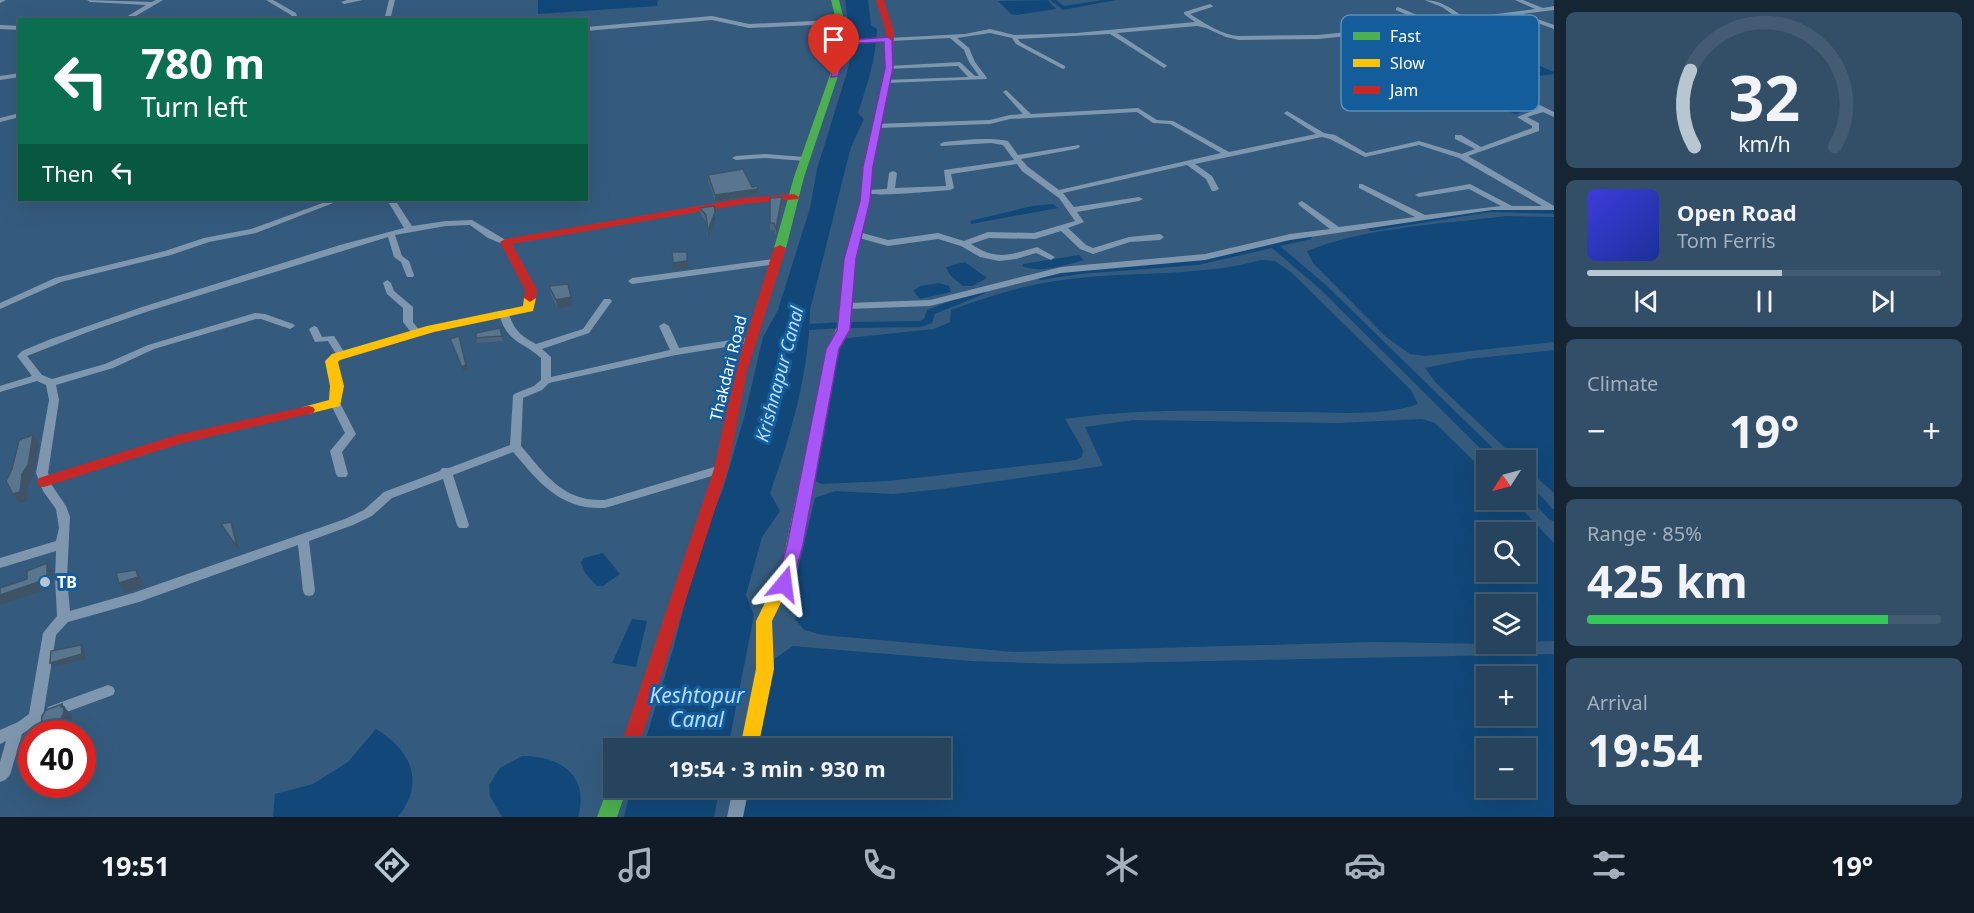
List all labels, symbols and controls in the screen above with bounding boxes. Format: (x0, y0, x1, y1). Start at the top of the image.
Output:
pin (808, 14, 859, 76)
legend (1341, 15, 1539, 111)
icon: arrive (817, 23, 850, 56)
text: Fast (1390, 25, 1421, 47)
text: 780 m (141, 34, 265, 91)
icon: left (42, 42, 120, 120)
text: Slow (1390, 52, 1425, 74)
text: 32 (1728, 54, 1800, 139)
text: Jam (1388, 79, 1418, 101)
text: Turn left (141, 88, 247, 125)
text: km/h (1738, 129, 1790, 158)
icon: left (106, 156, 139, 189)
text: Then (42, 158, 94, 188)
text: Open Road (1677, 197, 1797, 227)
text: Tom Ferris (1677, 227, 1776, 254)
icon: previous (1630, 285, 1663, 318)
icon: pause (1748, 285, 1781, 318)
icon: next (1866, 285, 1899, 318)
water label: Krishnapur Canal (749, 303, 809, 445)
street label: Thakdari Road (704, 313, 752, 423)
text: Climate (1587, 370, 1658, 397)
text: 19° (1729, 400, 1799, 461)
text: − (1587, 408, 1606, 453)
text: + (1922, 408, 1941, 453)
north arrow (1476, 450, 1536, 510)
map controls (1476, 450, 1536, 798)
text: Range · 85% (1587, 520, 1702, 547)
button: search (1476, 522, 1536, 582)
text: 425 km (1587, 550, 1748, 611)
position arrow (752, 552, 816, 616)
place label: TB (57, 571, 77, 593)
marker: TB (38, 575, 52, 589)
button: layers (1476, 594, 1536, 654)
button: + (1476, 666, 1536, 726)
water label: Keshtopur Canal (650, 681, 746, 733)
text: Arrival (1587, 689, 1648, 716)
text: 19:54 (1587, 719, 1703, 780)
speed limit sign: 40 (18, 720, 96, 798)
button: − (1476, 738, 1536, 798)
text: 19:54 · 3 min · 930 m (668, 753, 886, 783)
icon: directions (371, 844, 413, 886)
icon: music (615, 844, 657, 886)
icon: phone (858, 844, 900, 886)
icon: climate (1101, 844, 1143, 886)
icon: car (1344, 844, 1386, 886)
icon: filters (1588, 844, 1630, 886)
text: 19:51 (101, 847, 170, 884)
text: 19° (1831, 847, 1873, 884)

